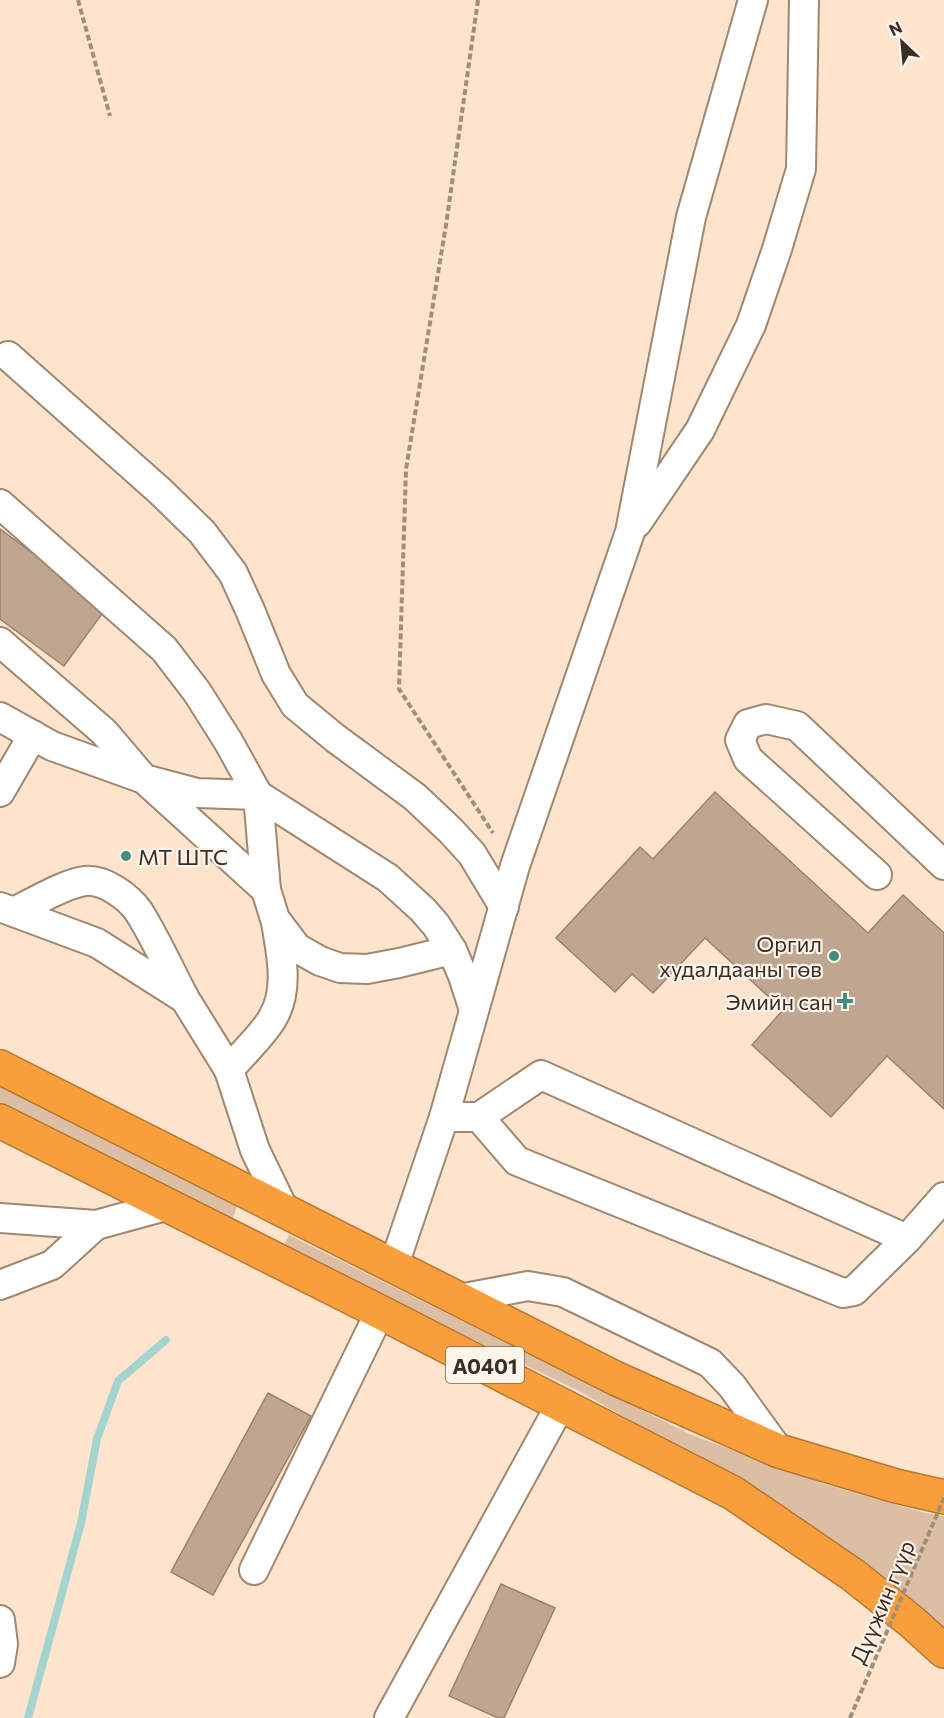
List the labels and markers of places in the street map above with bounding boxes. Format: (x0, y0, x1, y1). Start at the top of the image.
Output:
place label: МТ ШТС (138, 843, 228, 870)
marker: МТ ШТС (119, 849, 133, 863)
place label: Оргил худалдааны төв (659, 930, 822, 982)
marker: Оргил худалдааны төв (827, 949, 841, 963)
place label: Эмийн сан (725, 988, 833, 1015)
marker: Эмийн сан (838, 994, 852, 1008)

